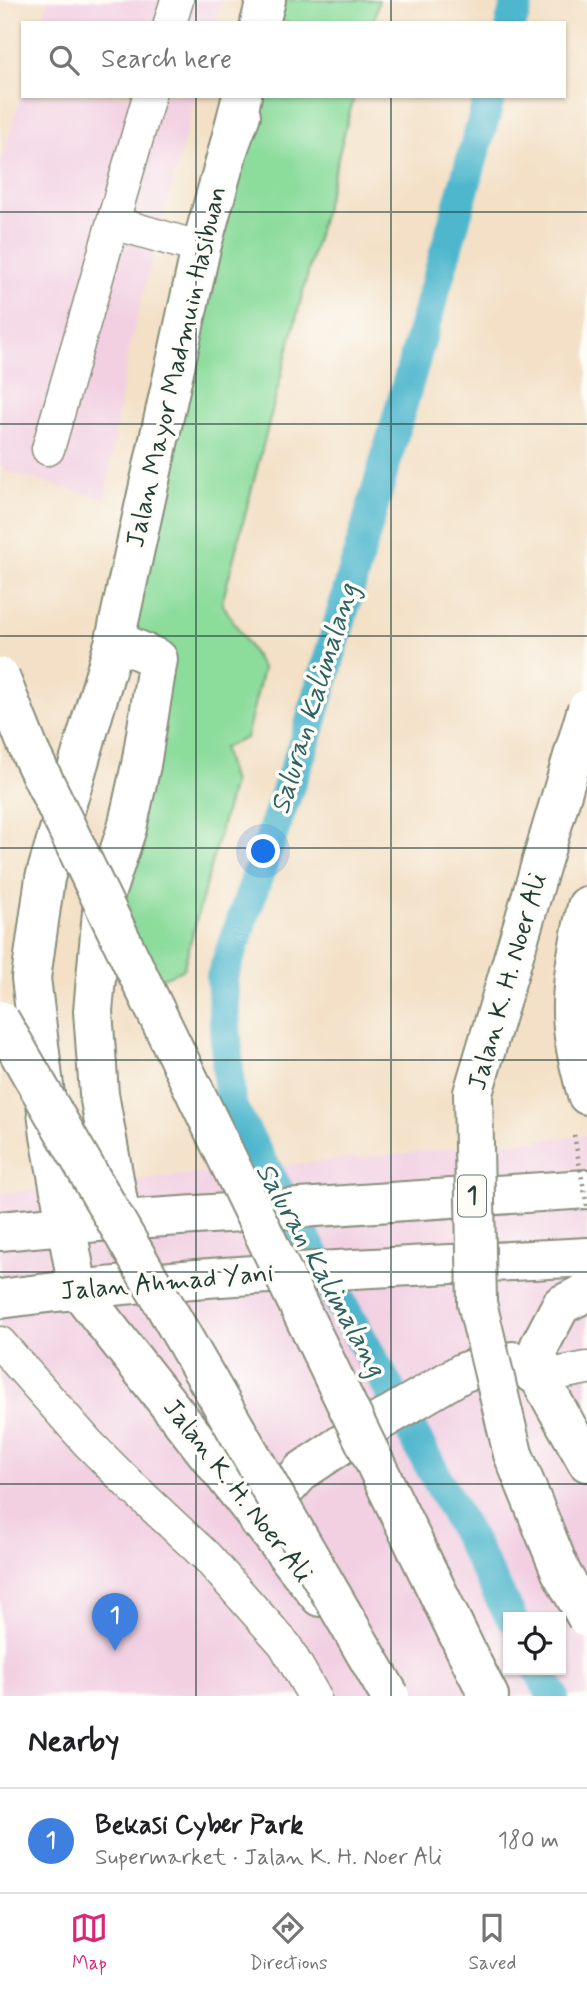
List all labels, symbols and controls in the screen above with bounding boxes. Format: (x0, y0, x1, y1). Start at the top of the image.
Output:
search box (21, 21, 566, 98)
icon: search (45, 41, 83, 79)
text: Search here (101, 43, 232, 77)
street label: Jalan Mayor Madmuin Hasibuan (119, 183, 235, 551)
water label: Saluran Kalimalang (262, 578, 368, 819)
your location (246, 834, 280, 868)
street label: Jalan K. H. Noer Ali (461, 870, 555, 1094)
water label: Saluran Kalimalang (246, 1156, 395, 1384)
road number: 1 (458, 1176, 486, 1216)
street label: Jalan Ahmad Yani (59, 1257, 275, 1309)
street label: Jalan K. H. Noer Ali (155, 1392, 319, 1590)
pin: 1 (92, 1593, 138, 1651)
map controls (503, 1612, 566, 1675)
button: locate (503, 1612, 566, 1675)
text: Nearby (28, 1722, 119, 1761)
text: Bekasi Cyber Park (95, 1809, 303, 1843)
text: 1 (46, 1826, 56, 1856)
text: 180 m (498, 1826, 559, 1856)
text: Supermarket · Jalan K. H. Noer Ali (95, 1843, 442, 1873)
tab: Map (70, 1909, 108, 1976)
tab: Directions (249, 1909, 328, 1976)
tab: Saved (468, 1909, 516, 1976)

